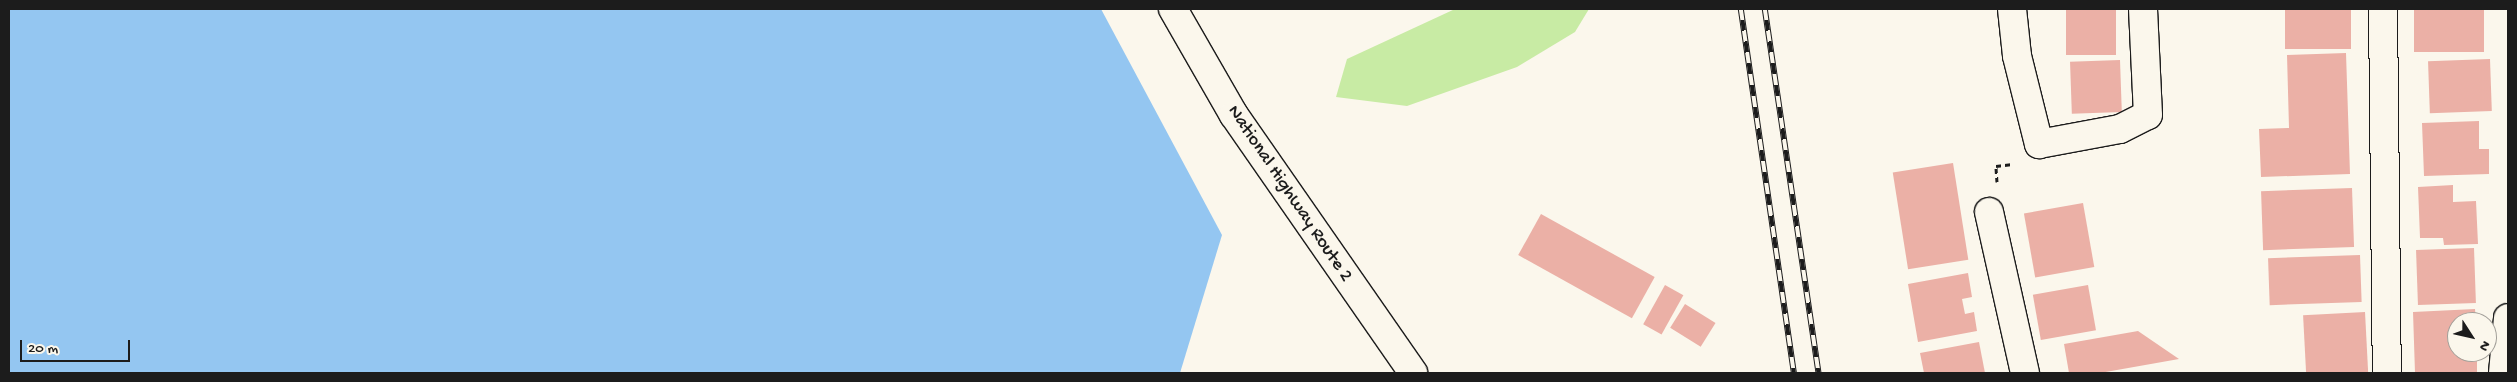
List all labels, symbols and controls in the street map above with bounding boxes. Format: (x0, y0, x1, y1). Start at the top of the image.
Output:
street label: National Highway Route 2 (1221, 101, 1357, 287)
north arrow (2447, 312, 2497, 362)
scale bar (22, 330, 132, 362)
text: N (2474, 337, 2493, 354)
text: 20 m (28, 340, 58, 358)

